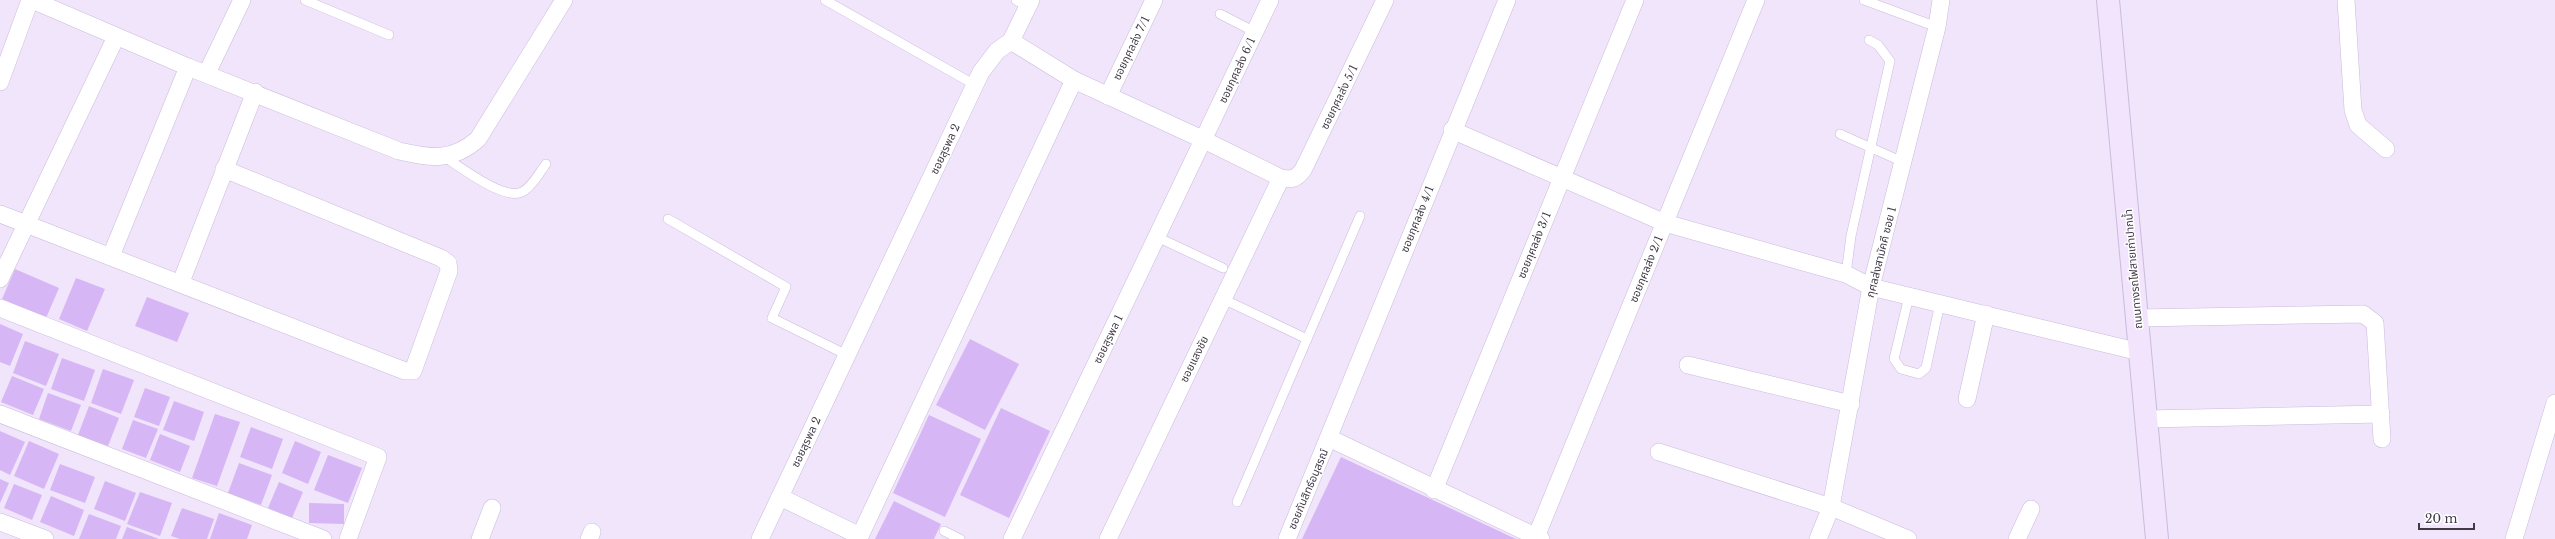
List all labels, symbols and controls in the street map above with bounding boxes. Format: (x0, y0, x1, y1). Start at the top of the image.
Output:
street label: ซอยกุศลส่ง 7/1 (1110, 14, 1153, 82)
street label: ซอยกุศลส่ง 6/1 (1216, 35, 1258, 105)
street label: ซอยกุศลส่ง 5/1 (1317, 62, 1361, 132)
street label: ซอยสุรพล 2 (927, 121, 963, 177)
street label: ซอยกุศลส่ง 4/1 (1397, 184, 1437, 254)
street label: กุศลส่งสามัคคี ซอย 1 (1863, 205, 1899, 299)
street label: ถนนทางรถไฟสายเก่าปากน้ำ (2120, 208, 2145, 330)
street label: ซอยกุศลส่ง 3/1 (1514, 209, 1554, 280)
street label: ซอยกุศลส่ง 2/1 (1626, 233, 1666, 304)
street label: ซอยสุรพล 1 (1090, 312, 1126, 366)
street label: ซอยแสงชัย (1177, 334, 1211, 384)
street label: ซอยสุรพล 2 (788, 414, 824, 470)
street label: ซอยกันสิทธ์อนุสรณ์ (1285, 447, 1331, 531)
scale bar (2419, 505, 2474, 531)
text: 20 m (2425, 511, 2457, 526)

